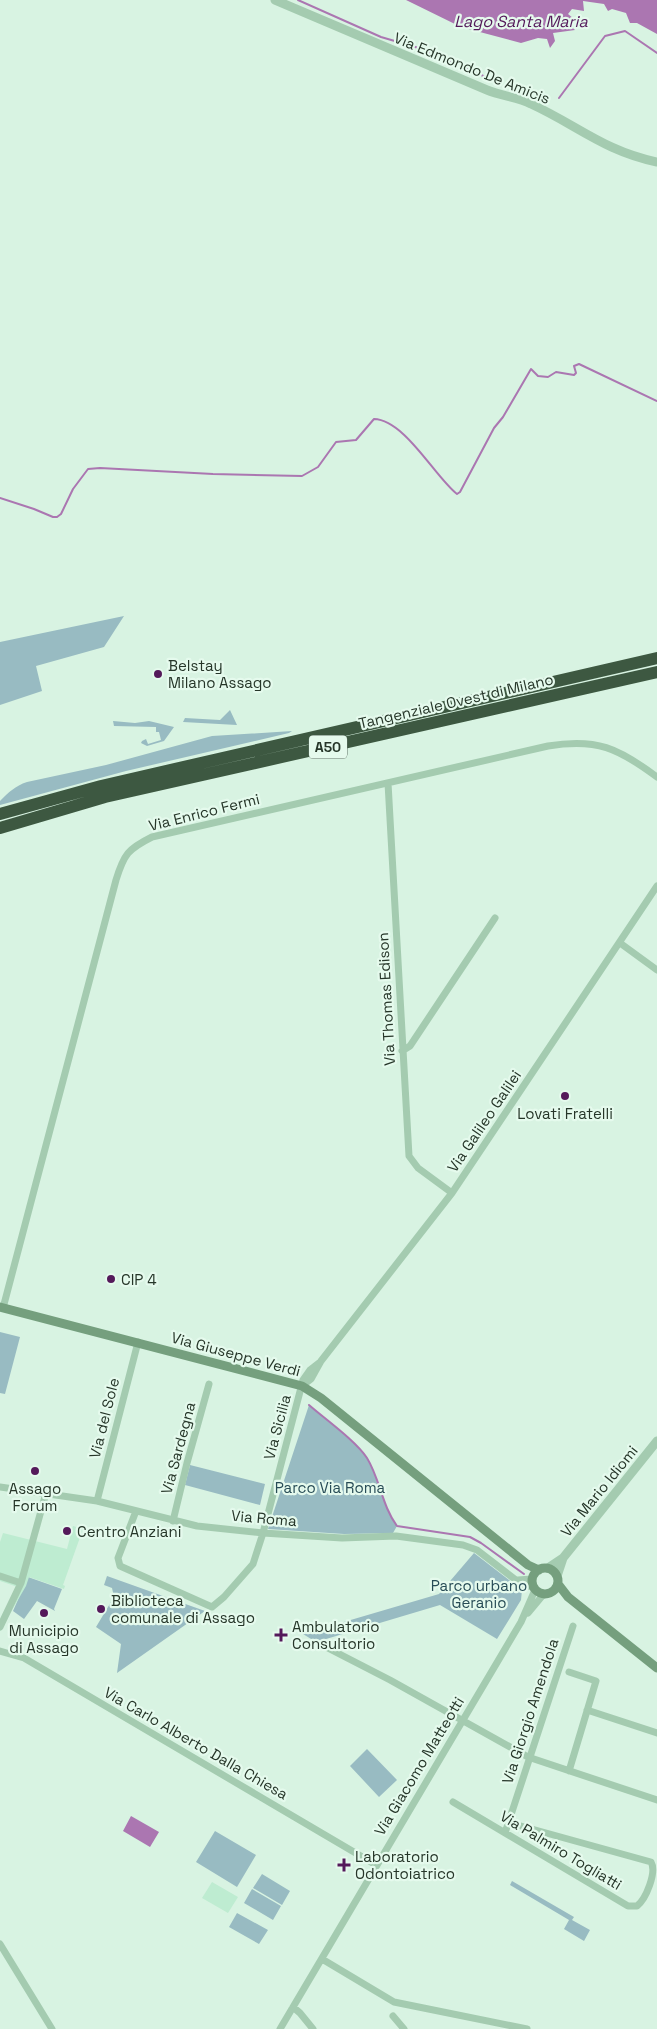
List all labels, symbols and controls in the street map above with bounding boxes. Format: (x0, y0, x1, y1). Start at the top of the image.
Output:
water label: Lago Santa Maria (454, 11, 588, 32)
street label: Via Edmondo De Amicis (391, 28, 553, 108)
place label: Belstay Milano Assago (168, 656, 272, 692)
marker: Belstay Milano Assago (152, 668, 164, 680)
street label: Tangenziale Ovest di Milano (357, 669, 555, 733)
road number: A50 (309, 736, 347, 759)
street label: Via Enrico Fermi (147, 789, 261, 835)
street label: Via Thomas Edison (373, 932, 399, 1066)
street label: Via Galileo Galilei (443, 1066, 525, 1176)
marker: Lovati Fratelli (559, 1090, 571, 1102)
place label: Lovati Fratelli (517, 1104, 613, 1123)
place label: CIP 4 (121, 1270, 157, 1289)
marker: CIP 4 (105, 1273, 117, 1285)
street label: Via Giuseppe Verdi (169, 1328, 303, 1380)
street label: Via del Sole (85, 1376, 123, 1460)
street label: Via Sicilia (259, 1392, 295, 1462)
street label: Via Sardegna (157, 1399, 200, 1496)
street label: Via Mario Idiomi (556, 1441, 642, 1541)
marker: Assago Forum (29, 1465, 41, 1477)
park label: Parco Via Roma (275, 1478, 386, 1497)
place label: Assago Forum (9, 1479, 61, 1515)
street label: Via Roma (230, 1506, 298, 1530)
place label: Centro Anziani (77, 1522, 181, 1541)
marker: Centro Anziani (61, 1525, 73, 1537)
park label: Parco urbano Geranio (431, 1576, 527, 1612)
place label: Biblioteca comunale di Assago (111, 1591, 255, 1627)
marker: Biblioteca comunale di Assago (95, 1603, 107, 1615)
marker: Municipio di Assago (38, 1607, 50, 1619)
place label: Ambulatorio Consultorio (292, 1617, 380, 1653)
place label: Municipio di Assago (9, 1621, 79, 1657)
marker: Ambulatorio Consultorio (274, 1628, 288, 1642)
street label: Via Giorgio Amendola (498, 1636, 563, 1786)
street label: Via Carlo Alberto Dalla Chiesa (101, 1682, 292, 1804)
street label: Via Giacomo Matteotti (370, 1693, 468, 1839)
street label: Via Palmiro Togliatti (497, 1806, 625, 1894)
place label: Laboratorio Odontoiatrico (355, 1847, 455, 1883)
marker: Laboratorio Odontoiatrico (337, 1858, 351, 1872)

